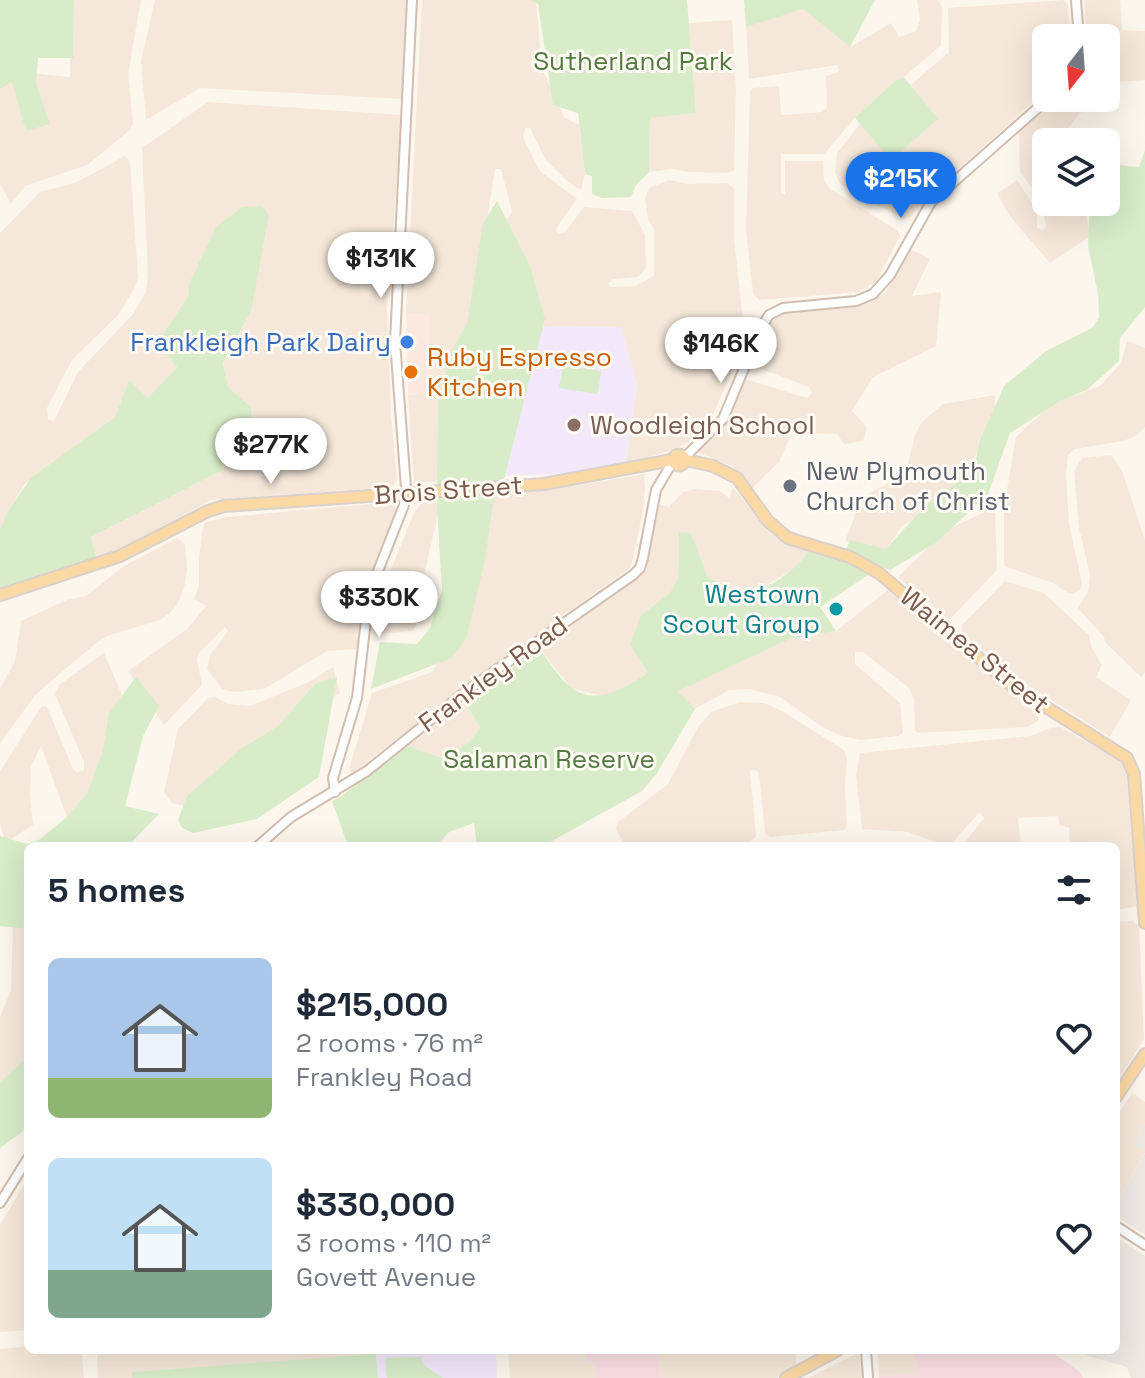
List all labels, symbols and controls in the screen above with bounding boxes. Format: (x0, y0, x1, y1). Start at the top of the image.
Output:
north arrow (1032, 24, 1120, 112)
map controls (1032, 24, 1120, 216)
park label: Sutherland Park (533, 44, 733, 78)
button: layers (1032, 128, 1120, 216)
pin: $215K (845, 152, 957, 220)
text: $215K (864, 161, 938, 195)
pin: $131K (325, 232, 437, 300)
text: $131K (346, 241, 416, 275)
pin: $146K (665, 317, 777, 385)
place label: Frankleigh Park Dairy (130, 325, 391, 359)
text: $146K (683, 326, 759, 360)
marker: Frankleigh Park Dairy (398, 333, 416, 351)
place label: Ruby Espresso Kitchen (427, 340, 612, 404)
marker: Ruby Espresso Kitchen (402, 363, 420, 381)
place label: Woodleigh School (590, 408, 815, 442)
marker: Woodleigh School (565, 416, 583, 434)
pin: $277K (215, 418, 327, 486)
text: $277K (233, 427, 309, 461)
place label: New Plymouth Church of Christ (806, 454, 1010, 518)
street label: Brois Street (373, 468, 523, 512)
marker: New Plymouth Church of Christ (781, 477, 799, 495)
pin: $330K (323, 571, 435, 639)
place label: Westown Scout Group (663, 577, 820, 641)
street label: Waimea Street (893, 579, 1057, 721)
text: $330K (339, 580, 419, 614)
marker: Westown Scout Group (827, 600, 845, 618)
street label: Frankley Road (412, 608, 574, 740)
park label: Salaman Reserve (443, 742, 655, 776)
icon: filters (1052, 868, 1096, 912)
text: 5 homes (48, 869, 185, 912)
text: $215,000 (296, 983, 448, 1026)
icon: home (112, 990, 208, 1086)
icon: heart (1052, 1016, 1096, 1060)
text: 2 rooms · 76 m² (296, 1026, 483, 1060)
text: Frankley Road (296, 1060, 472, 1094)
text: $330,000 (296, 1183, 455, 1226)
icon: home (112, 1190, 208, 1286)
icon: heart (1052, 1216, 1096, 1260)
text: 3 rooms · 110 m² (296, 1226, 491, 1260)
text: Govett Avenue (296, 1260, 476, 1294)

